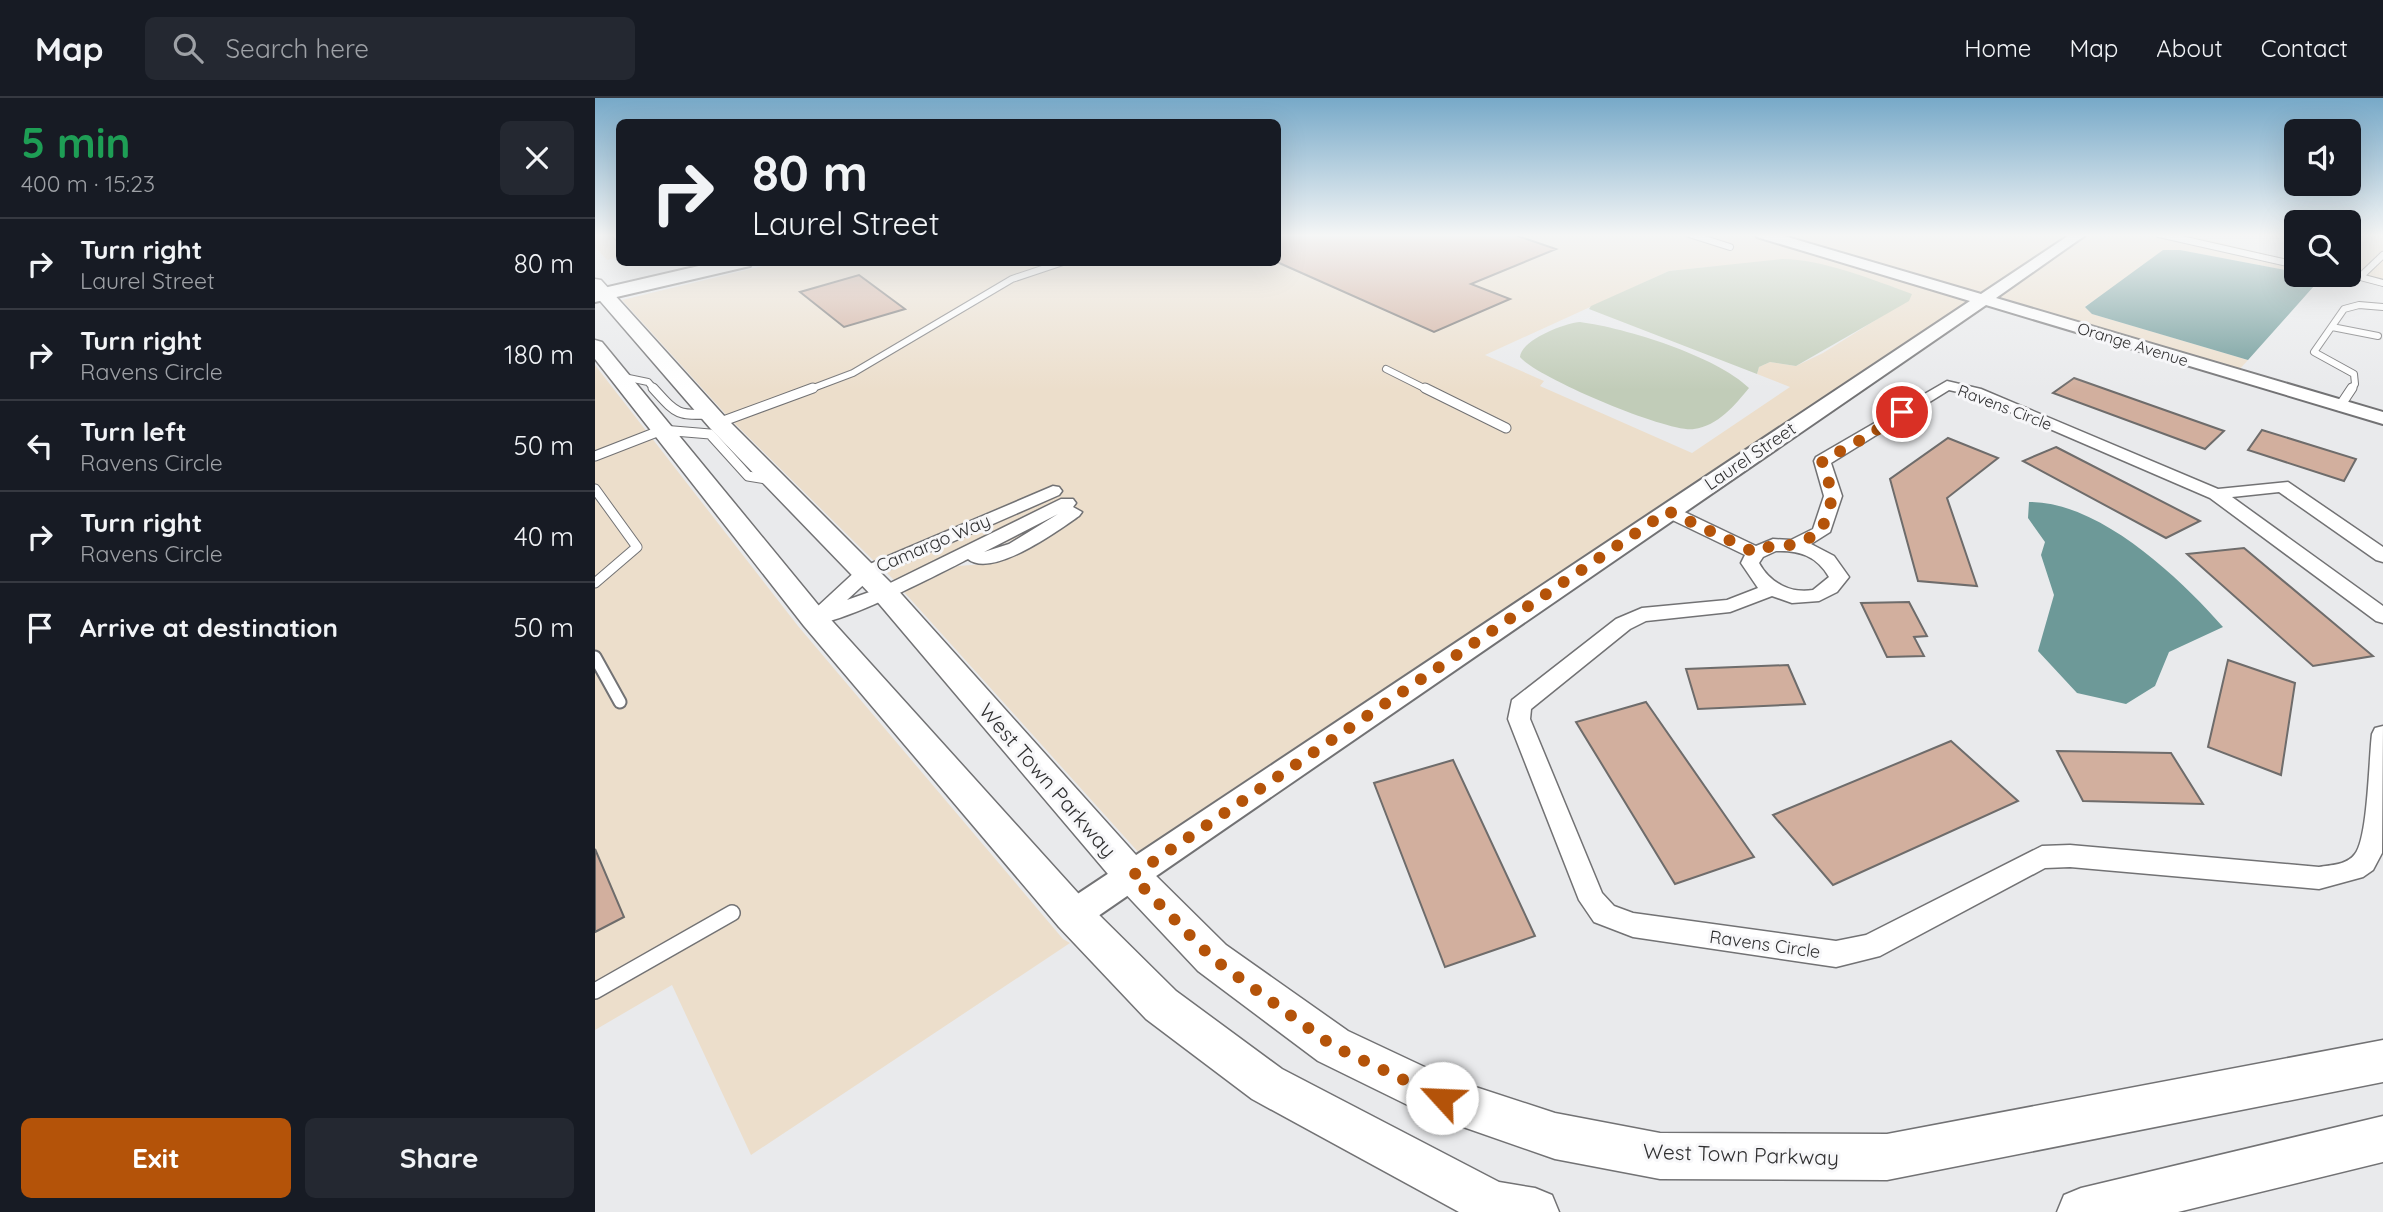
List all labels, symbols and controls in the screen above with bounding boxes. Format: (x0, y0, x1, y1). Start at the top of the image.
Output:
search box (145, 17, 635, 80)
text: Map (35, 28, 103, 69)
icon: search (169, 29, 207, 67)
text: Search here (225, 32, 369, 65)
text: Home (1964, 33, 2031, 63)
text: Map (2069, 33, 2118, 63)
text: About (2156, 33, 2223, 63)
text: Contact (2261, 33, 2348, 63)
text: 5 min (21, 116, 131, 169)
map controls (2284, 119, 2361, 287)
button: sound (2284, 119, 2361, 196)
button: close (500, 121, 574, 195)
text: 80 m (752, 142, 868, 203)
icon: right (637, 147, 728, 238)
text: 400 m · 15:23 (21, 169, 155, 198)
text: Laurel Street (752, 203, 940, 243)
button: search (2284, 210, 2361, 287)
text: Turn right (80, 233, 202, 266)
icon: right (21, 245, 59, 283)
text: 80 m (514, 247, 574, 280)
text: Laurel Street (80, 266, 215, 295)
street label: Orange Avenue (2075, 318, 2191, 370)
text: Turn right (80, 324, 202, 357)
icon: right (21, 336, 59, 374)
text: 180 m (504, 338, 574, 371)
text: Ravens Circle (80, 357, 223, 386)
street label: Ravens Circle (1955, 380, 2055, 434)
pin (1872, 382, 1932, 442)
icon: arrive (1883, 393, 1921, 431)
text: Turn left (80, 415, 187, 448)
street label: Laurel Street (1700, 417, 1800, 495)
icon: left (21, 427, 59, 465)
text: 50 m (514, 429, 574, 462)
text: Ravens Circle (80, 448, 223, 477)
text: Turn right (80, 506, 202, 539)
street label: Camargo Way (873, 509, 993, 577)
icon: right (21, 518, 59, 556)
text: 40 m (514, 520, 574, 553)
text: Ravens Circle (80, 539, 223, 568)
icon: arrive (21, 609, 59, 647)
text: Arrive at destination (80, 611, 338, 644)
text: 50 m (514, 611, 574, 644)
street label: West Town Parkway (974, 697, 1122, 863)
street label: Ravens Circle (1708, 925, 1822, 963)
position arrow (1405, 1061, 1479, 1135)
button: Exit (21, 1118, 291, 1198)
button: Share (305, 1118, 574, 1198)
street label: West Town Parkway (1643, 1138, 1839, 1170)

